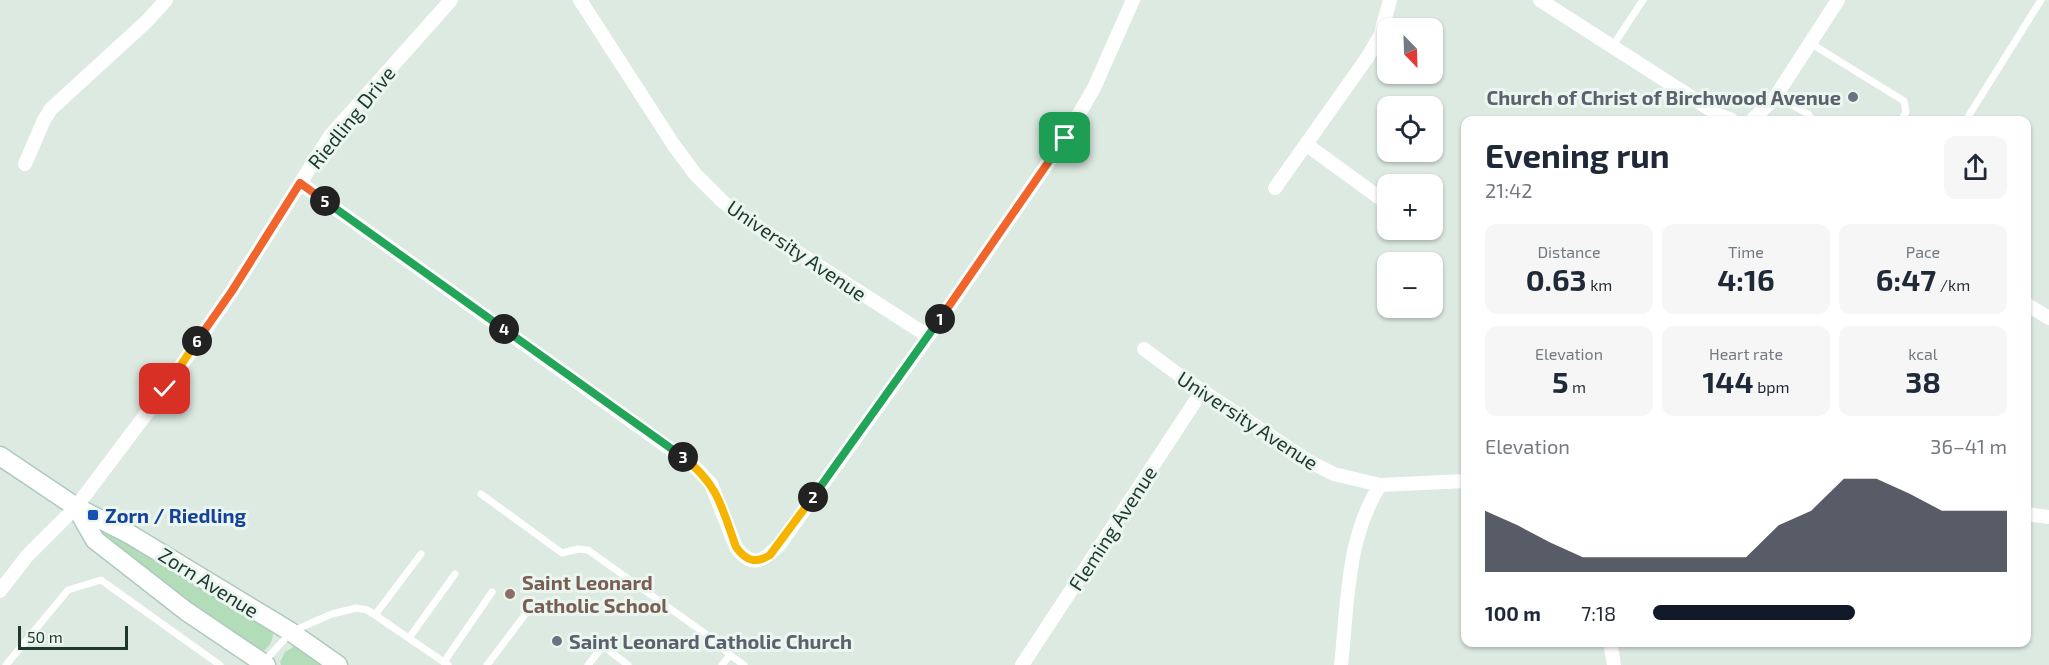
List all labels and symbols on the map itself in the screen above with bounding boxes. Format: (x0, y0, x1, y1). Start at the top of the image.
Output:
north arrow (1377, 18, 1443, 84)
street label: Riedling Drive (302, 61, 400, 173)
place label: Church of Christ of Birchwood Avenue (1487, 85, 1841, 109)
marker: Church of Christ of Birchwood Avenue (1846, 90, 1860, 104)
pin (1039, 112, 1090, 163)
pin: 5 (310, 186, 340, 216)
street label: University Avenue (723, 194, 871, 306)
pin: 1 (925, 304, 955, 334)
pin: 4 (489, 314, 519, 344)
pin: 6 (182, 326, 212, 356)
pin (139, 363, 190, 414)
street label: University Avenue (1173, 366, 1323, 474)
pin: 3 (668, 442, 698, 472)
street label: Fleming Avenue (1063, 461, 1161, 595)
pin: 2 (798, 482, 828, 512)
place label: Zorn / Riedling (105, 503, 247, 527)
marker: Zorn / Riedling (86, 508, 100, 522)
street label: Zorn Avenue (155, 542, 263, 622)
place label: Saint Leonard Catholic School (522, 570, 668, 617)
marker: Saint Leonard Catholic School (503, 587, 517, 601)
scale bar (18, 623, 128, 650)
place label: Saint Leonard Catholic Church (569, 629, 852, 653)
marker: Saint Leonard Catholic Church (550, 634, 564, 648)

